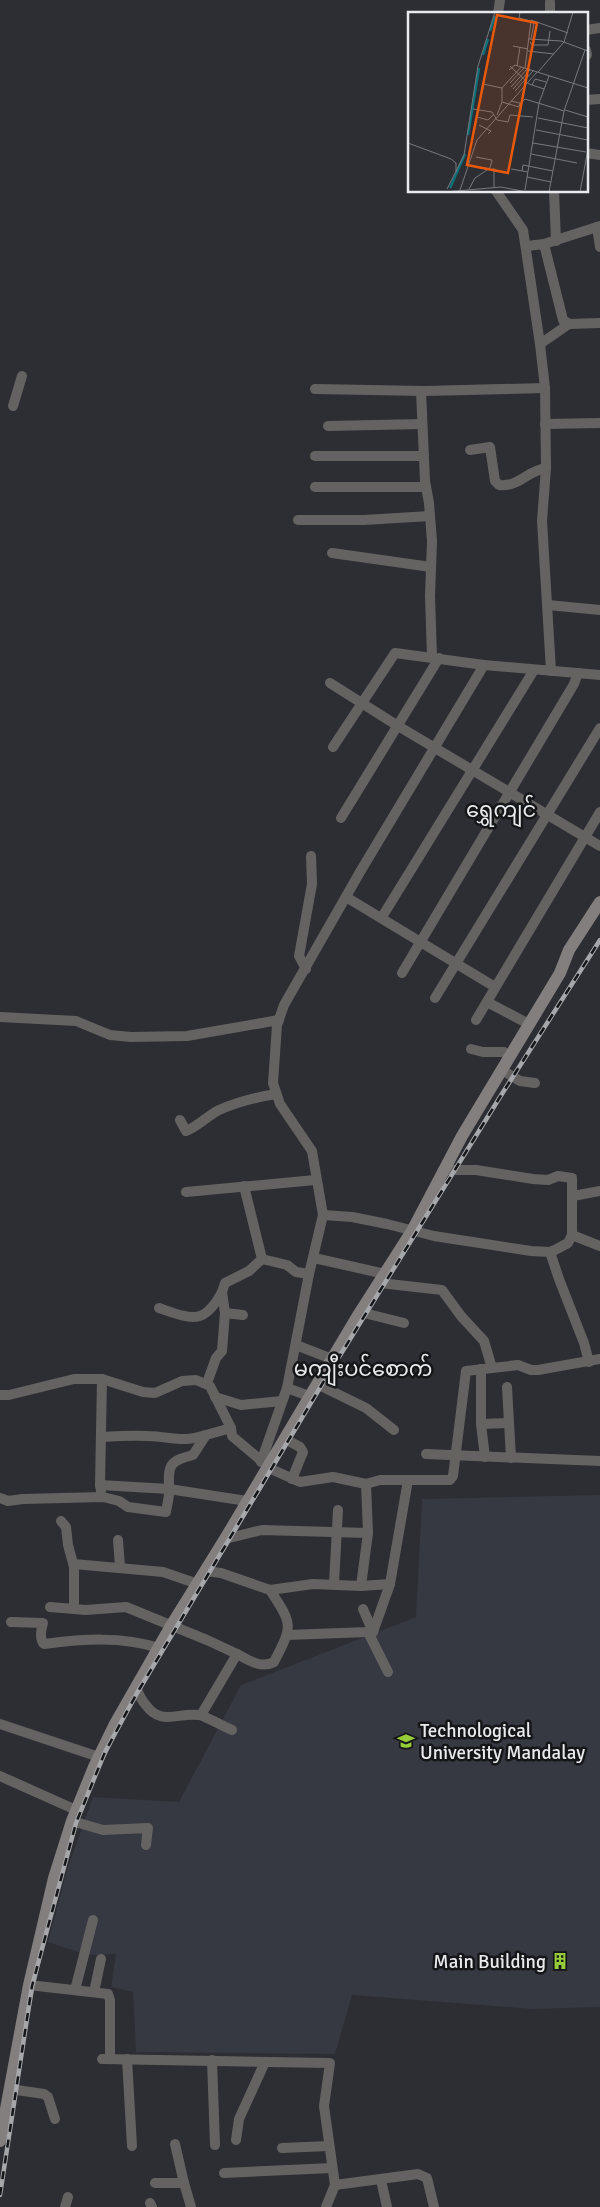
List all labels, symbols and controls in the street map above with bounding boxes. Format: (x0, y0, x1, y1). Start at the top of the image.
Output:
inset map (408, 12, 588, 192)
district label: ရွှေကျင် (466, 794, 536, 828)
district label: မကျီးပင်စောက် (294, 1353, 432, 1387)
place label: Technological University Mandalay (420, 1719, 585, 1765)
school or university icon: Technological University Mandalay (396, 1731, 416, 1751)
place label: Main Building (433, 1950, 546, 1974)
building icon: Main Building (550, 1951, 570, 1971)

